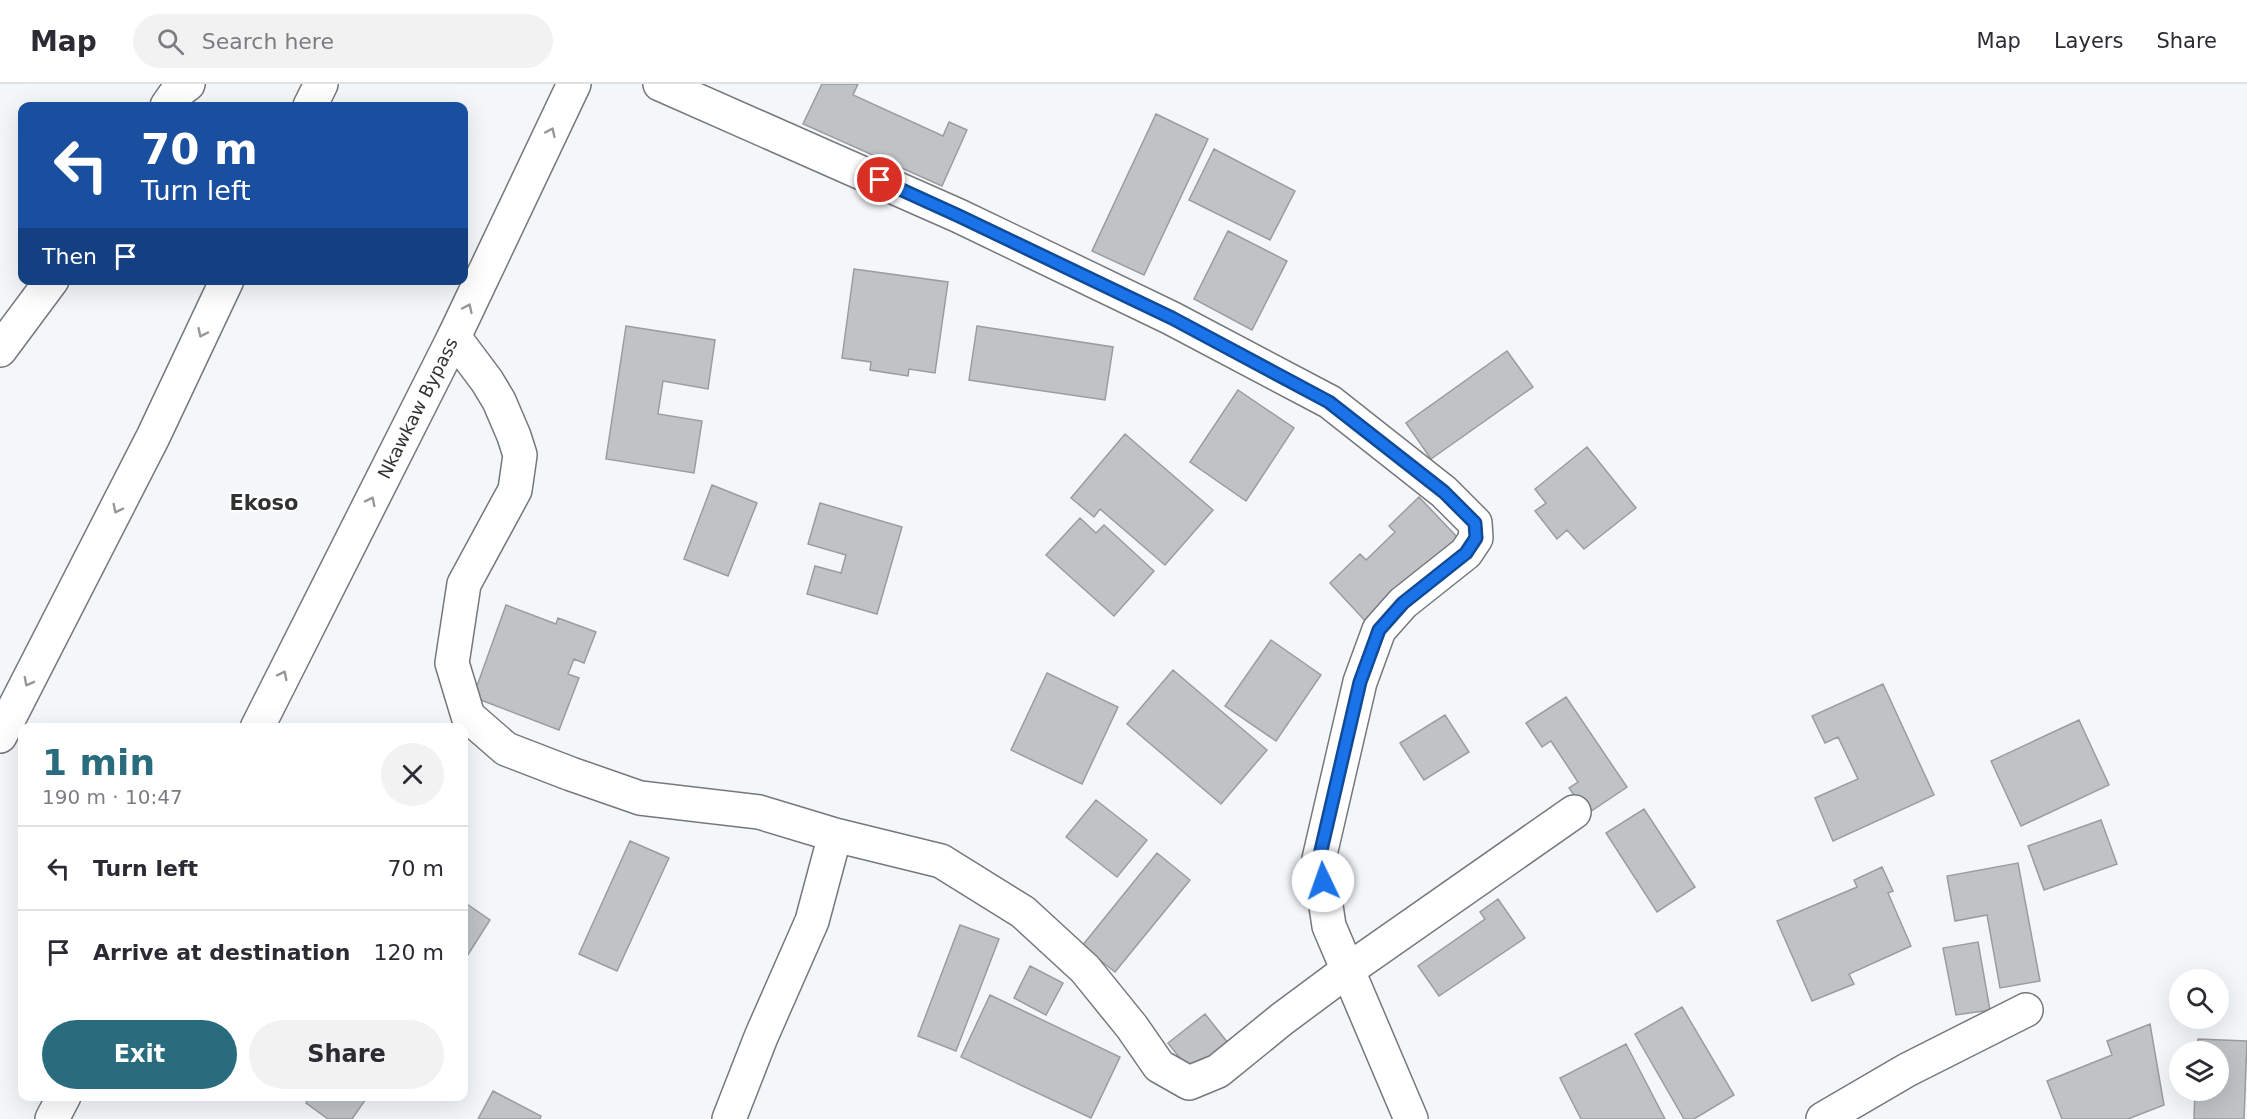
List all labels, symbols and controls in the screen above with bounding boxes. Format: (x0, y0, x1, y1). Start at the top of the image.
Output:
search box (133, 14, 553, 68)
text: Map (30, 25, 97, 58)
icon: search (154, 25, 187, 58)
text: Search here (202, 29, 334, 54)
text: Map (1977, 29, 2021, 53)
text: Layers (2054, 29, 2123, 53)
text: Share (2156, 29, 2217, 53)
text: 70 m (141, 125, 258, 174)
icon: left (42, 126, 120, 204)
one-way arrow (544, 127, 556, 138)
pin (854, 154, 905, 205)
icon: arrive (863, 163, 896, 196)
text: Turn left (141, 175, 251, 206)
icon: arrive (109, 240, 142, 273)
text: Then (42, 244, 97, 269)
one-way arrow (460, 303, 472, 314)
one-way arrow (198, 327, 210, 338)
street label: Nkawkaw Bypass (373, 334, 462, 482)
district label: Ekoso (229, 491, 299, 515)
one-way arrow (364, 497, 375, 508)
one-way arrow (112, 502, 124, 513)
one-way arrow (276, 671, 288, 682)
one-way arrow (24, 676, 35, 687)
text: 1 min (42, 742, 155, 783)
button: close (381, 743, 444, 806)
text: 190 m · 10:47 (42, 785, 183, 809)
position arrow (1291, 849, 1355, 913)
icon: left (42, 852, 75, 885)
text: Turn left (93, 856, 198, 881)
text: 70 m (388, 856, 444, 881)
icon: arrive (42, 936, 75, 969)
text: Arrive at destination (93, 940, 350, 965)
text: 120 m (374, 940, 444, 965)
map controls (2169, 969, 2229, 1101)
button: search (2169, 969, 2229, 1029)
button: Exit (42, 1020, 237, 1089)
button: Share (249, 1020, 444, 1089)
button: layers (2169, 1041, 2229, 1101)

